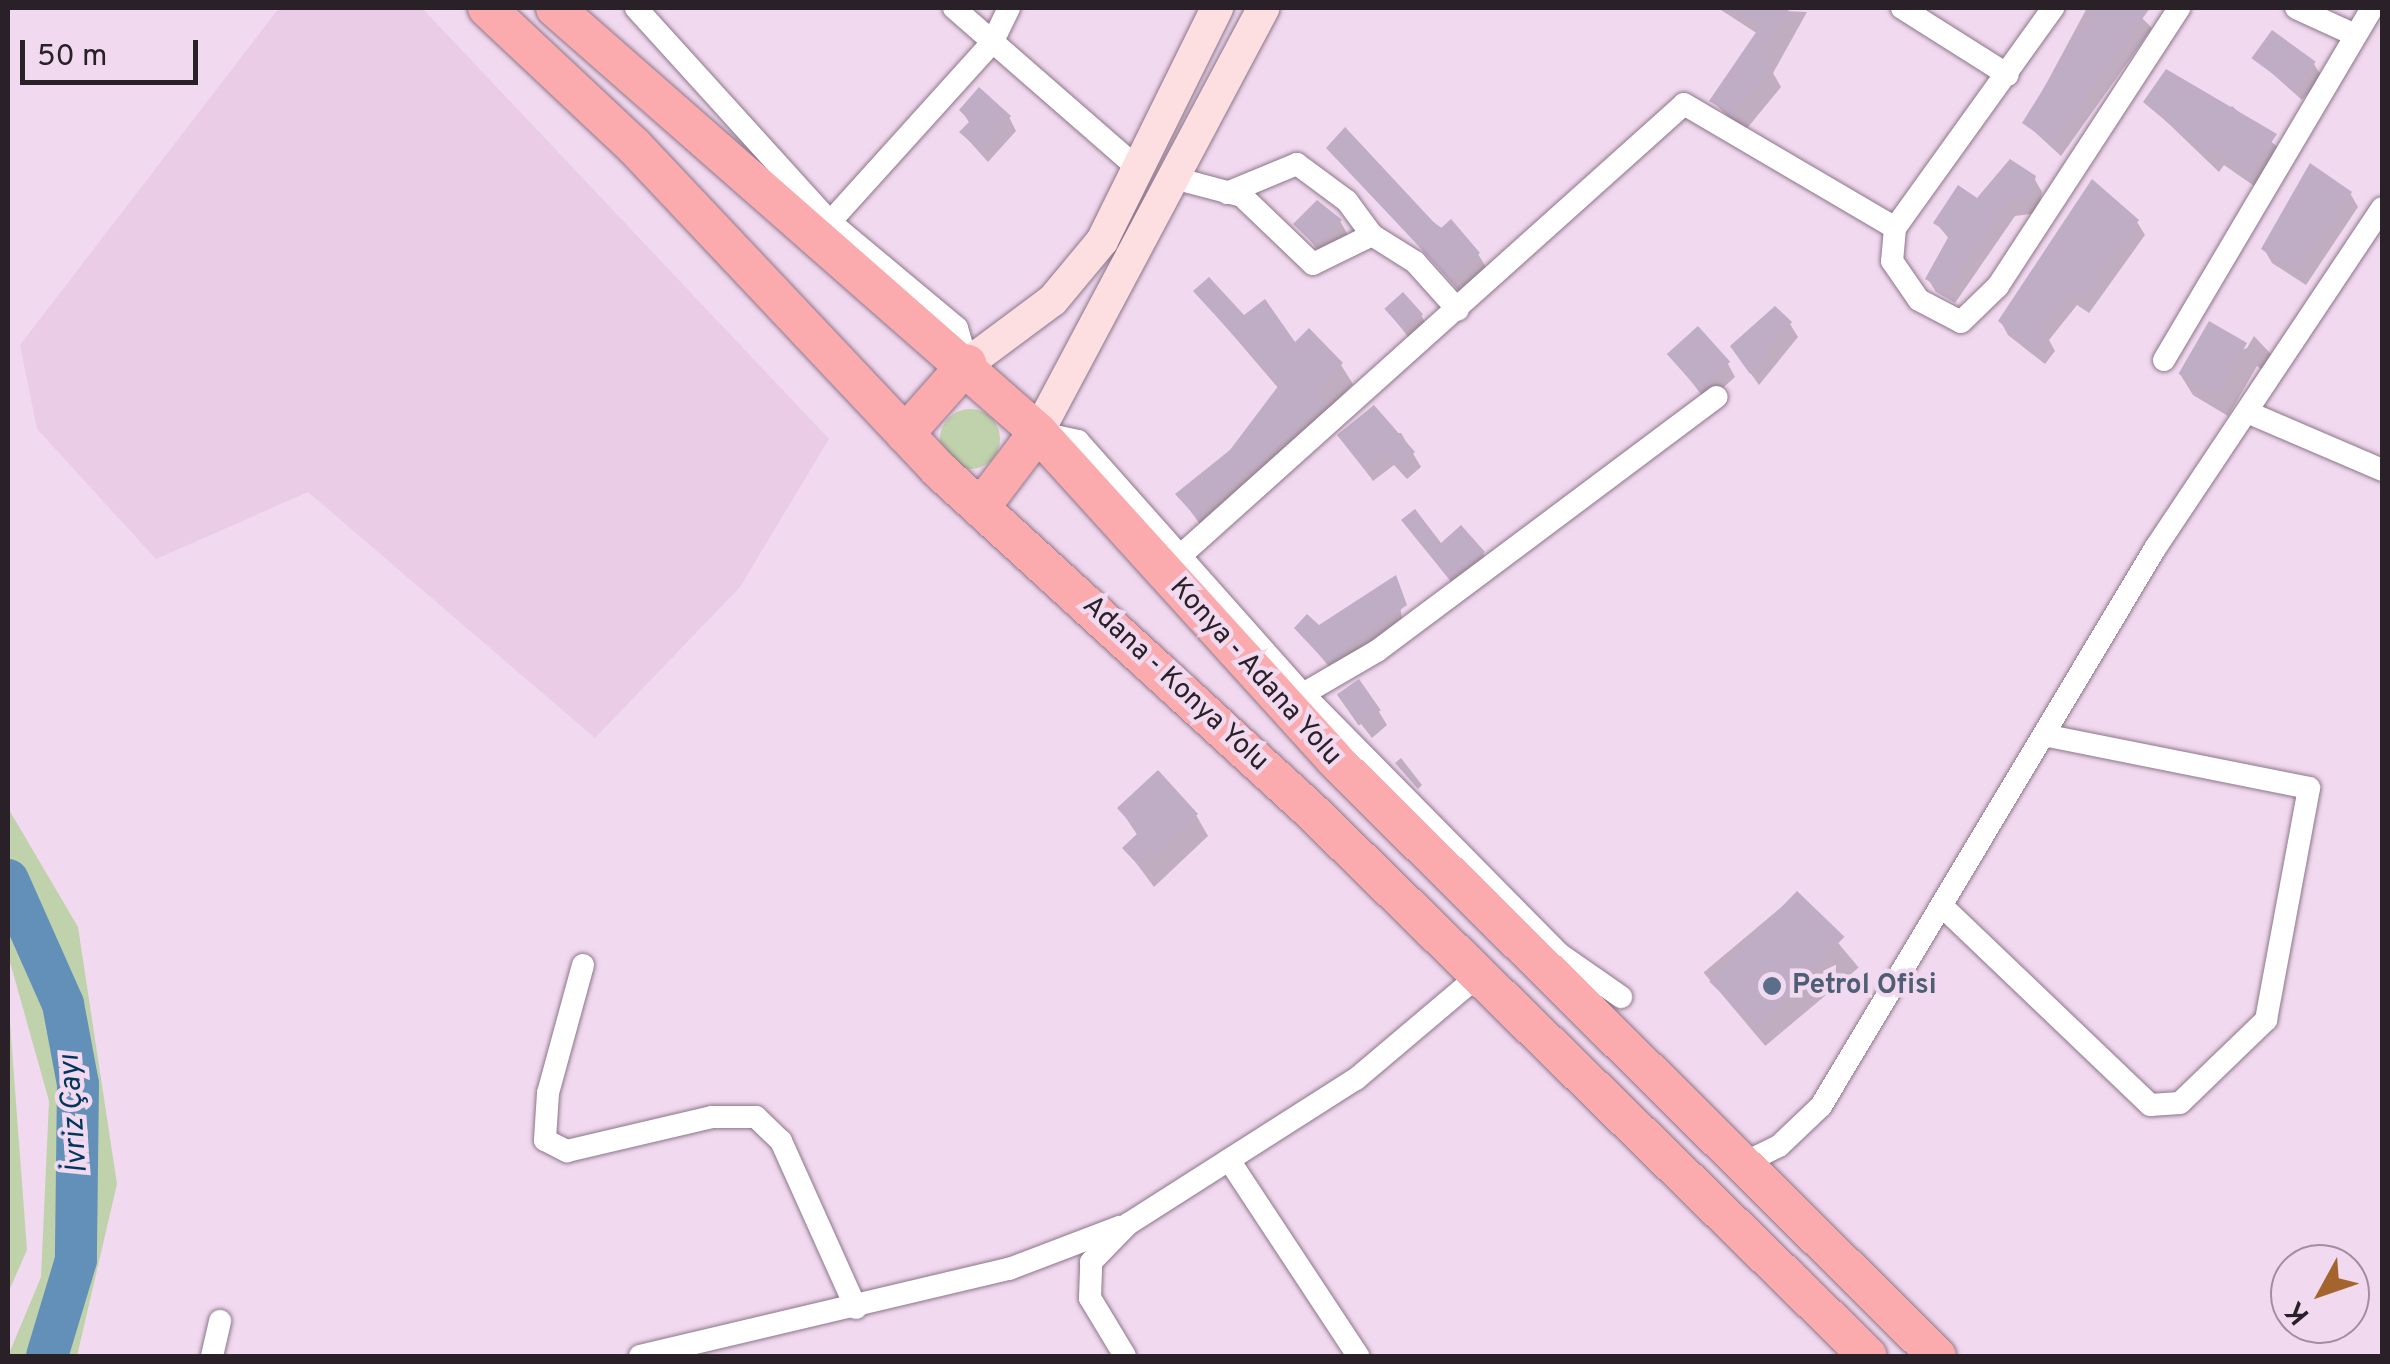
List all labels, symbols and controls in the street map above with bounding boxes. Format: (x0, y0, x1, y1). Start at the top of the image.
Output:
scale bar (25, 20, 202, 82)
text: 50 m (37, 39, 107, 76)
street label: Konya - Adana Yolu (1161, 570, 1349, 774)
street label: Adana - Konya Yolu (1075, 589, 1275, 779)
place label: Petrol Ofisi (1792, 969, 1937, 1003)
marker: Petrol Ofisi (1761, 975, 1783, 997)
water label: İvriz Çayı (53, 1053, 97, 1175)
north arrow (2270, 1244, 2370, 1344)
text: K (2278, 1293, 2319, 1331)

